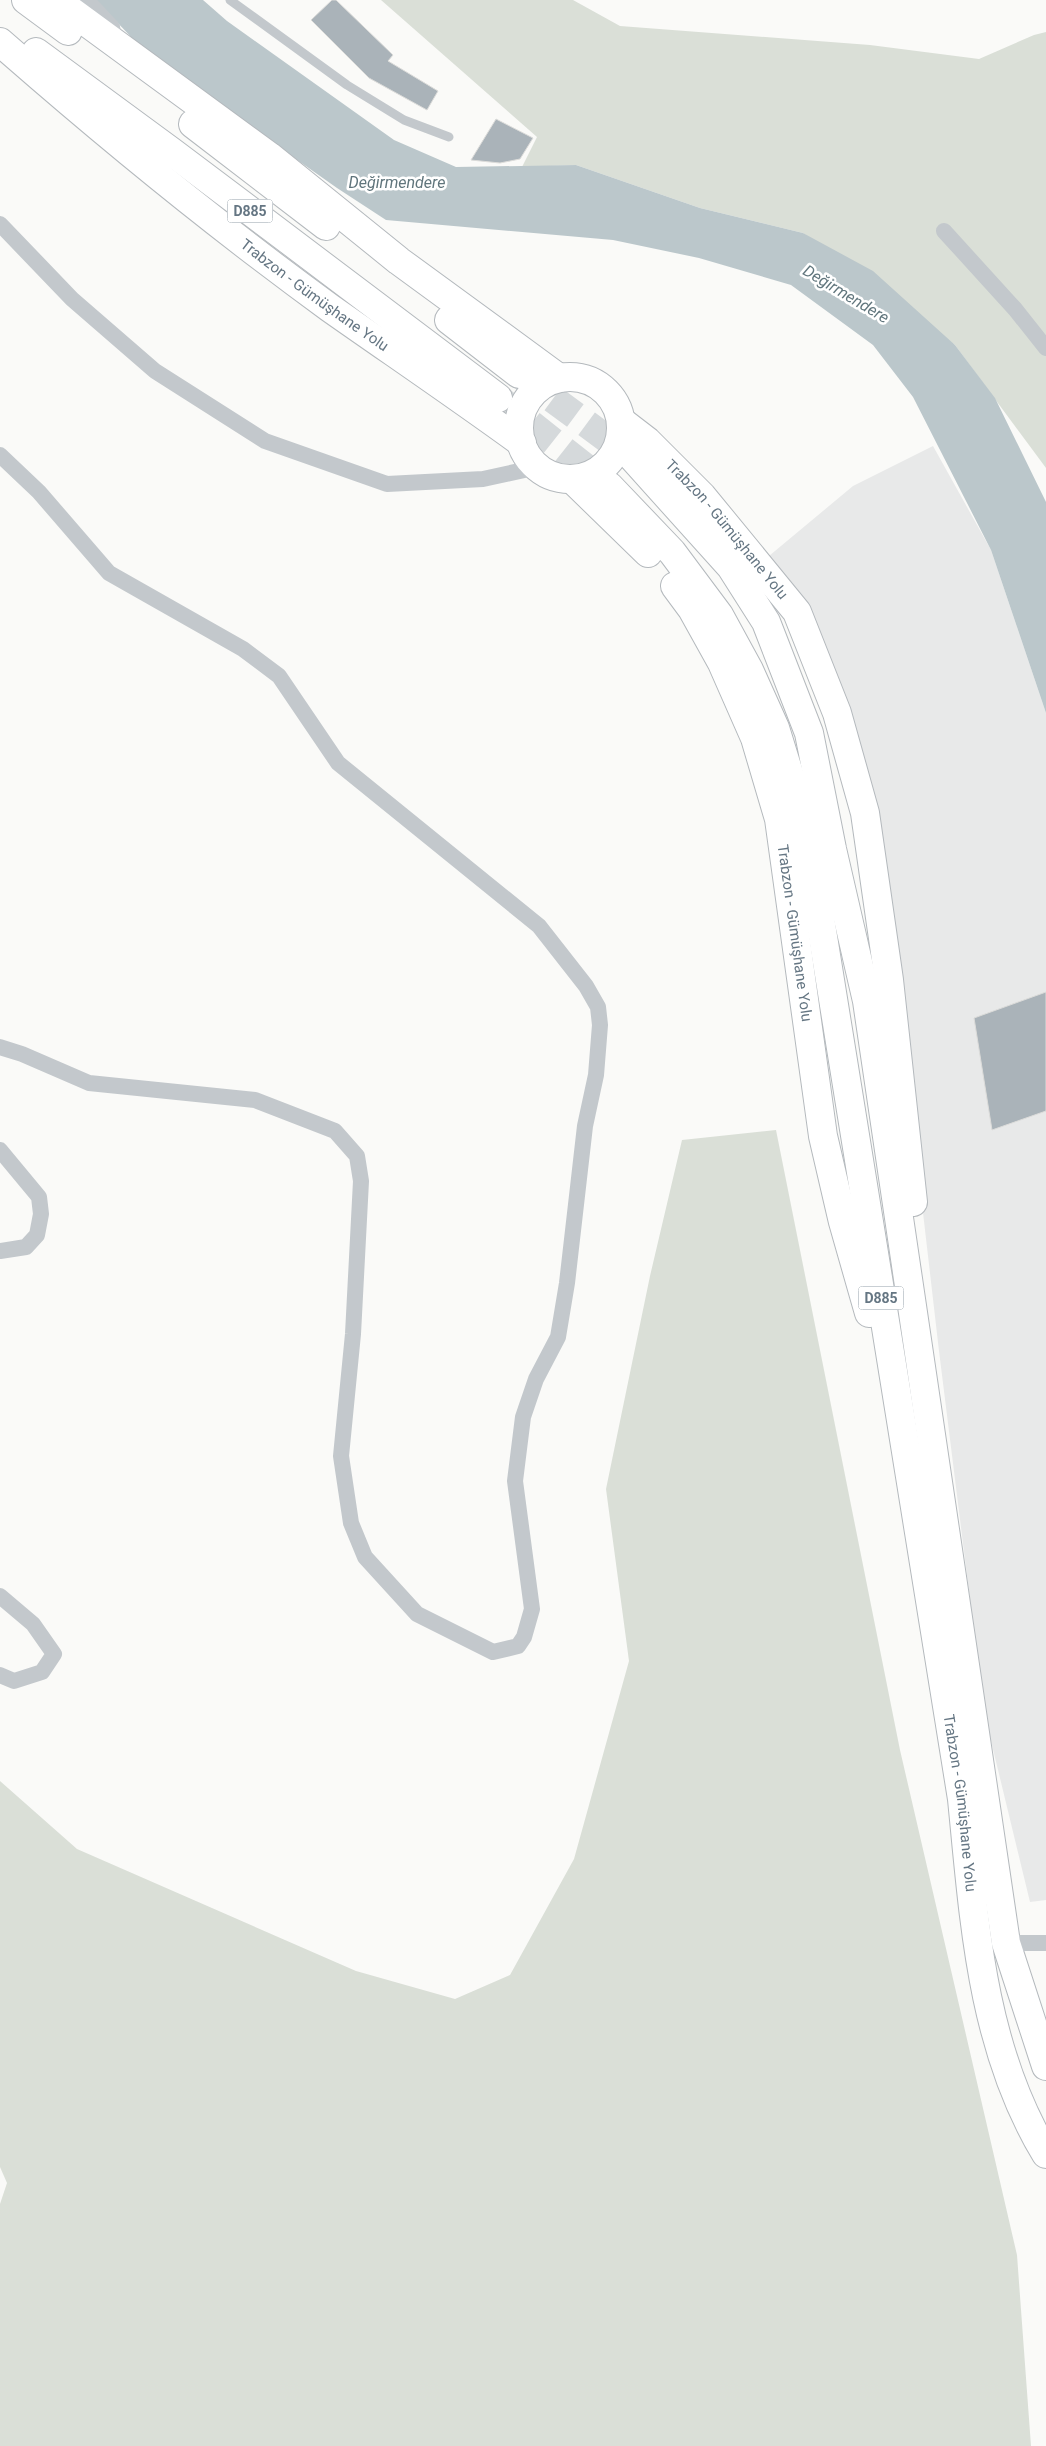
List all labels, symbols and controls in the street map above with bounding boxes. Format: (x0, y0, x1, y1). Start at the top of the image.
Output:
water label: Değirmendere (349, 173, 445, 192)
road number: D885 (228, 200, 272, 222)
street label: Trabzon - Gümüşhane Yolu (237, 235, 392, 355)
water label: Değirmendere (800, 261, 892, 327)
street label: Trabzon - Gümüşhane Yolu (662, 456, 792, 603)
street label: Trabzon - Gümüşhane Yolu (774, 843, 816, 1023)
road number: D885 (858, 1286, 904, 1310)
street label: Trabzon - Gümüşhane Yolu (940, 1713, 980, 1893)

